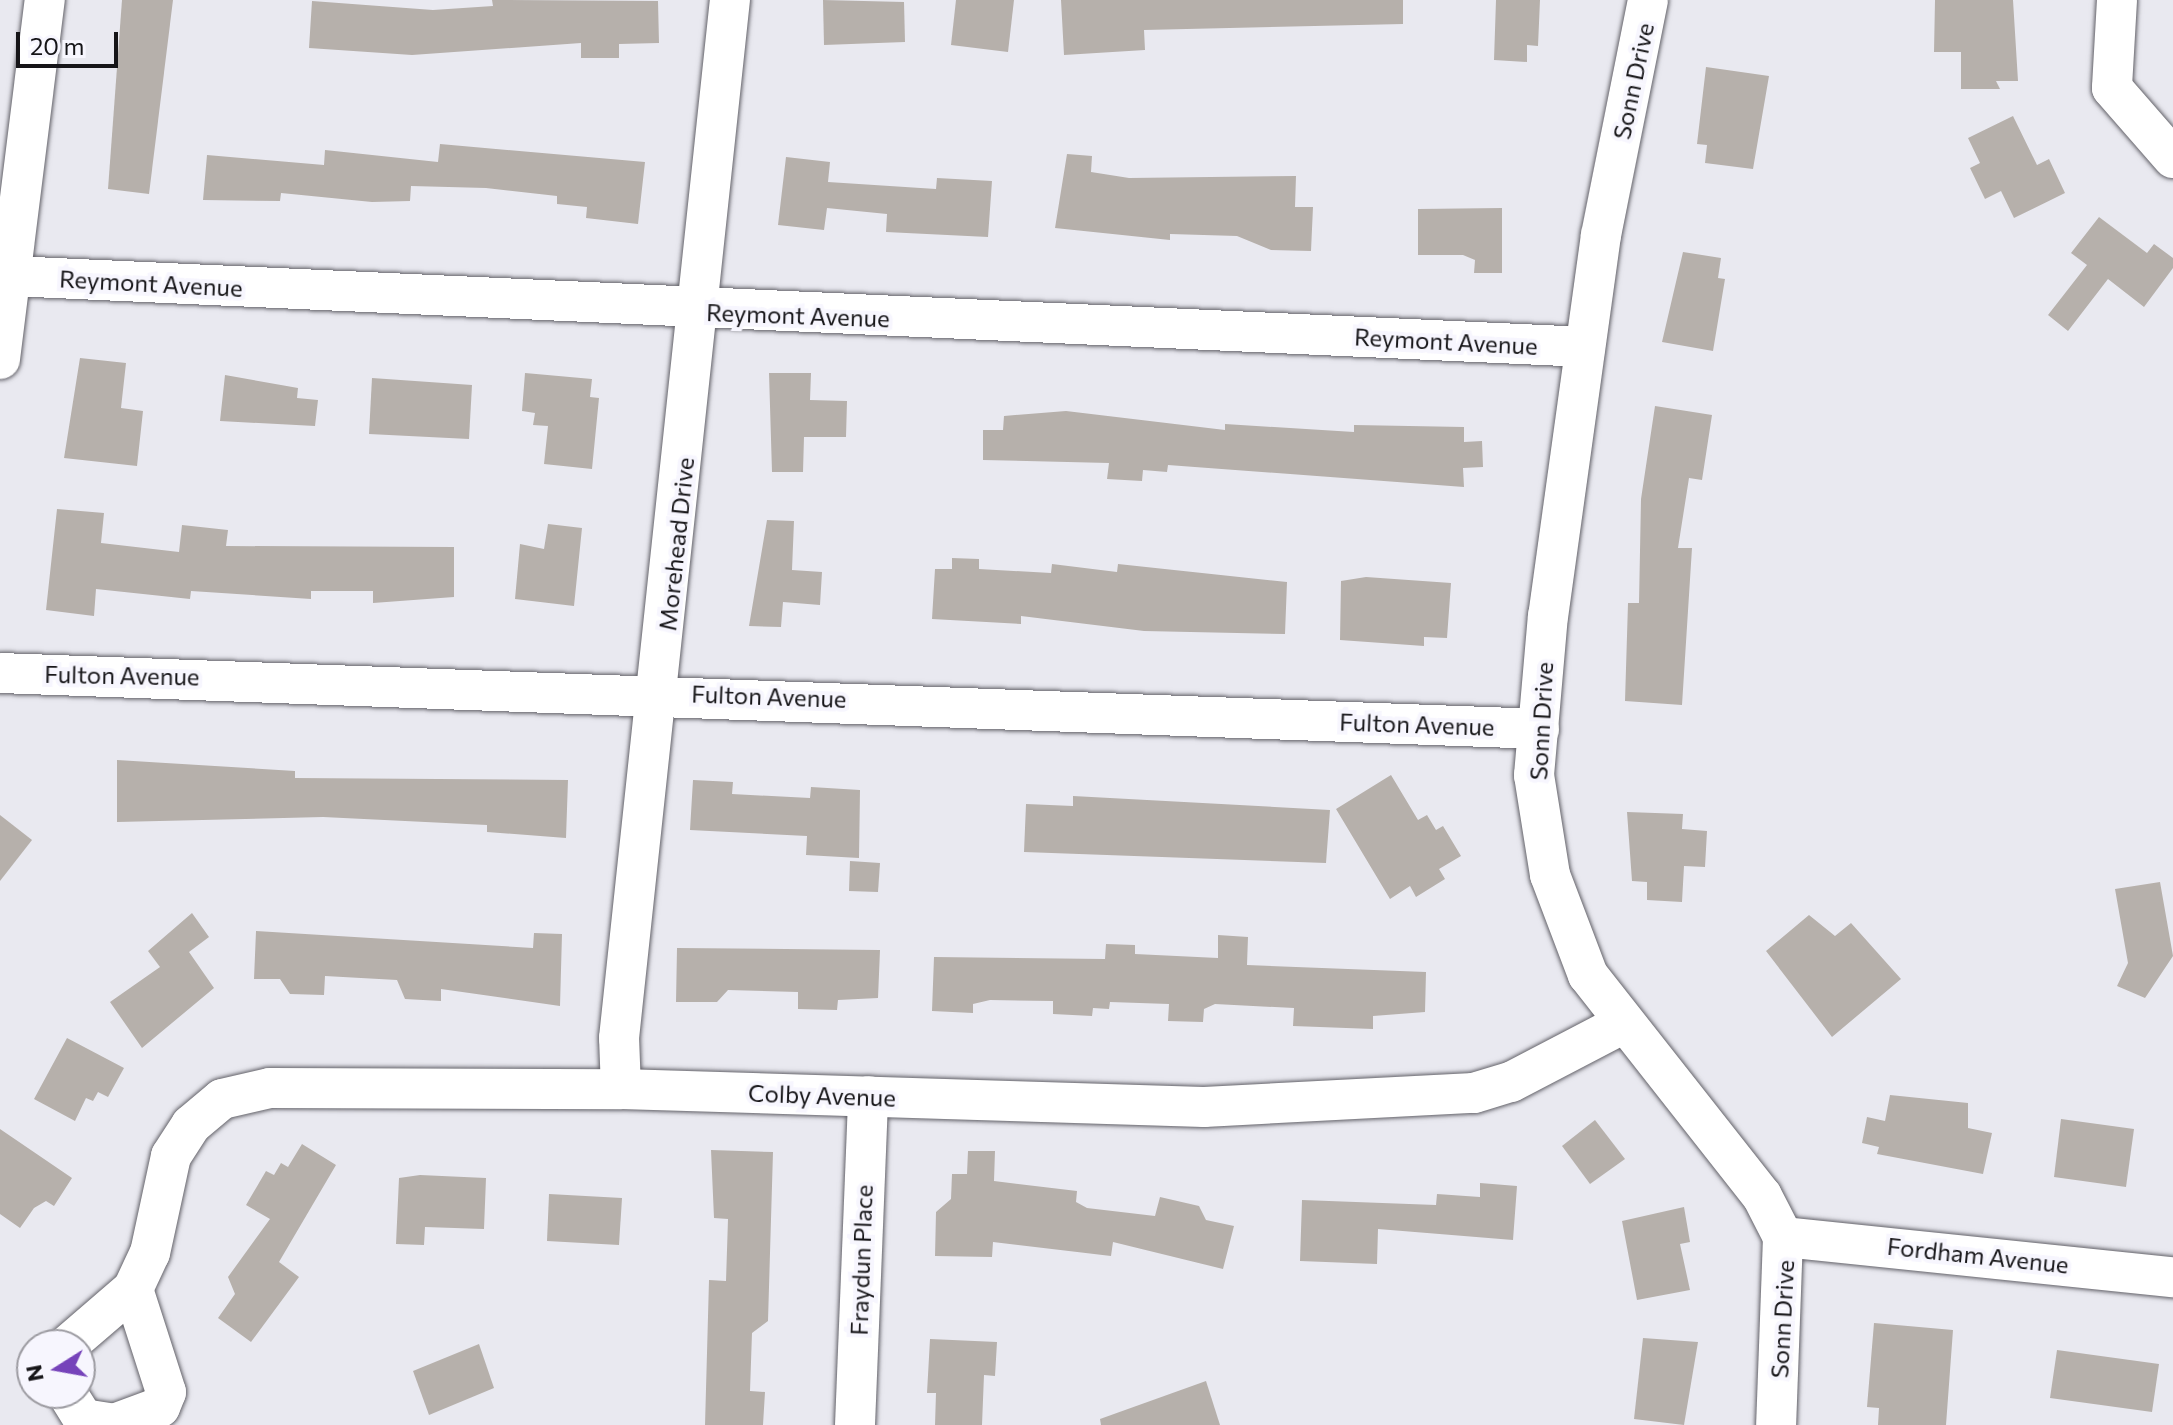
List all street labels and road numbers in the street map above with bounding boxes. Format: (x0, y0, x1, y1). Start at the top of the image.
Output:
street label: Sonn Drive (1607, 20, 1659, 142)
street label: Reymont Avenue (59, 264, 243, 302)
street label: Reymont Avenue (706, 297, 890, 333)
street label: Reymont Avenue (1354, 322, 1538, 360)
street label: Morehead Drive (653, 456, 699, 632)
street label: Fulton Avenue (44, 659, 200, 691)
street label: Sonn Drive (1524, 661, 1558, 781)
street label: Fulton Avenue (691, 679, 847, 713)
street label: Fulton Avenue (1339, 707, 1495, 741)
street label: Colby Avenue (748, 1078, 896, 1112)
street label: Fraydun Place (844, 1184, 878, 1336)
street label: Fordham Avenue (1886, 1231, 2070, 1279)
street label: Sonn Drive (1765, 1259, 1799, 1379)

